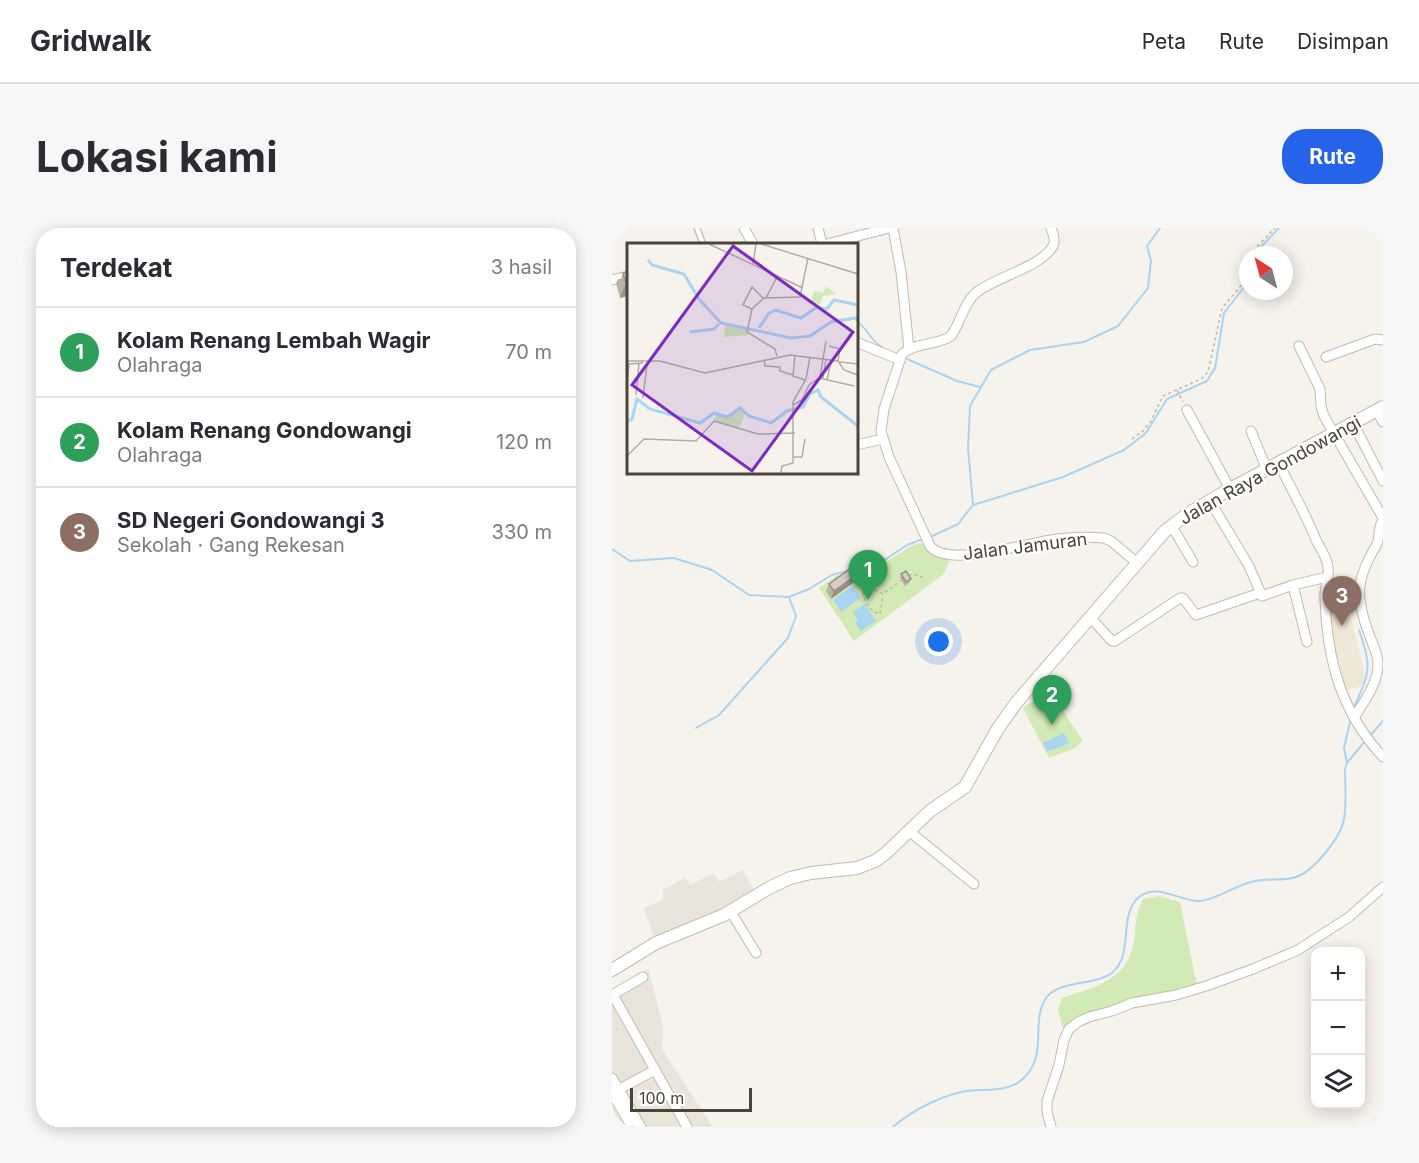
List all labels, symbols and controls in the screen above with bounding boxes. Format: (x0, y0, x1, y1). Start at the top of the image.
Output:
text: Gridwalk (30, 24, 152, 58)
text: Peta (1142, 29, 1186, 54)
text: Rute (1219, 29, 1264, 54)
text: Disimpan (1297, 29, 1389, 54)
button: Rute (1282, 129, 1383, 184)
text: Lokasi kami (36, 131, 278, 182)
inset map (627, 243, 858, 474)
north arrow (1239, 246, 1293, 300)
text: Terdekat (60, 252, 172, 283)
text: 3 hasil (491, 255, 552, 279)
text: Kolam Renang Lembah Wagir (117, 327, 431, 353)
text: 1 (75, 340, 84, 364)
text: 70 m (505, 340, 552, 364)
text: Olahraga (117, 353, 202, 377)
street label: Jalan Raya Gondowangi (1176, 411, 1364, 529)
text: Kolam Renang Gondowangi (117, 417, 412, 443)
text: 2 (73, 430, 86, 454)
text: 120 m (496, 430, 552, 454)
text: Olahraga (117, 443, 202, 467)
text: SD Negeri Gondowangi 3 (117, 507, 385, 533)
text: 3 (73, 520, 86, 544)
text: 330 m (492, 520, 552, 544)
street label: Jalan Jamuran (962, 528, 1088, 564)
text: Sekolah · Gang Rekesan (117, 533, 345, 557)
pin: 1 (848, 550, 888, 600)
pin: 3 (1322, 576, 1362, 626)
your location (924, 627, 953, 656)
pin: 2 (1032, 676, 1072, 725)
map controls (1311, 947, 1365, 1109)
button: + (1311, 947, 1365, 1001)
button: − (1311, 1001, 1365, 1055)
button: layers (1311, 1055, 1365, 1109)
scale bar (630, 1085, 752, 1112)
text: 100 m (639, 1088, 684, 1108)

